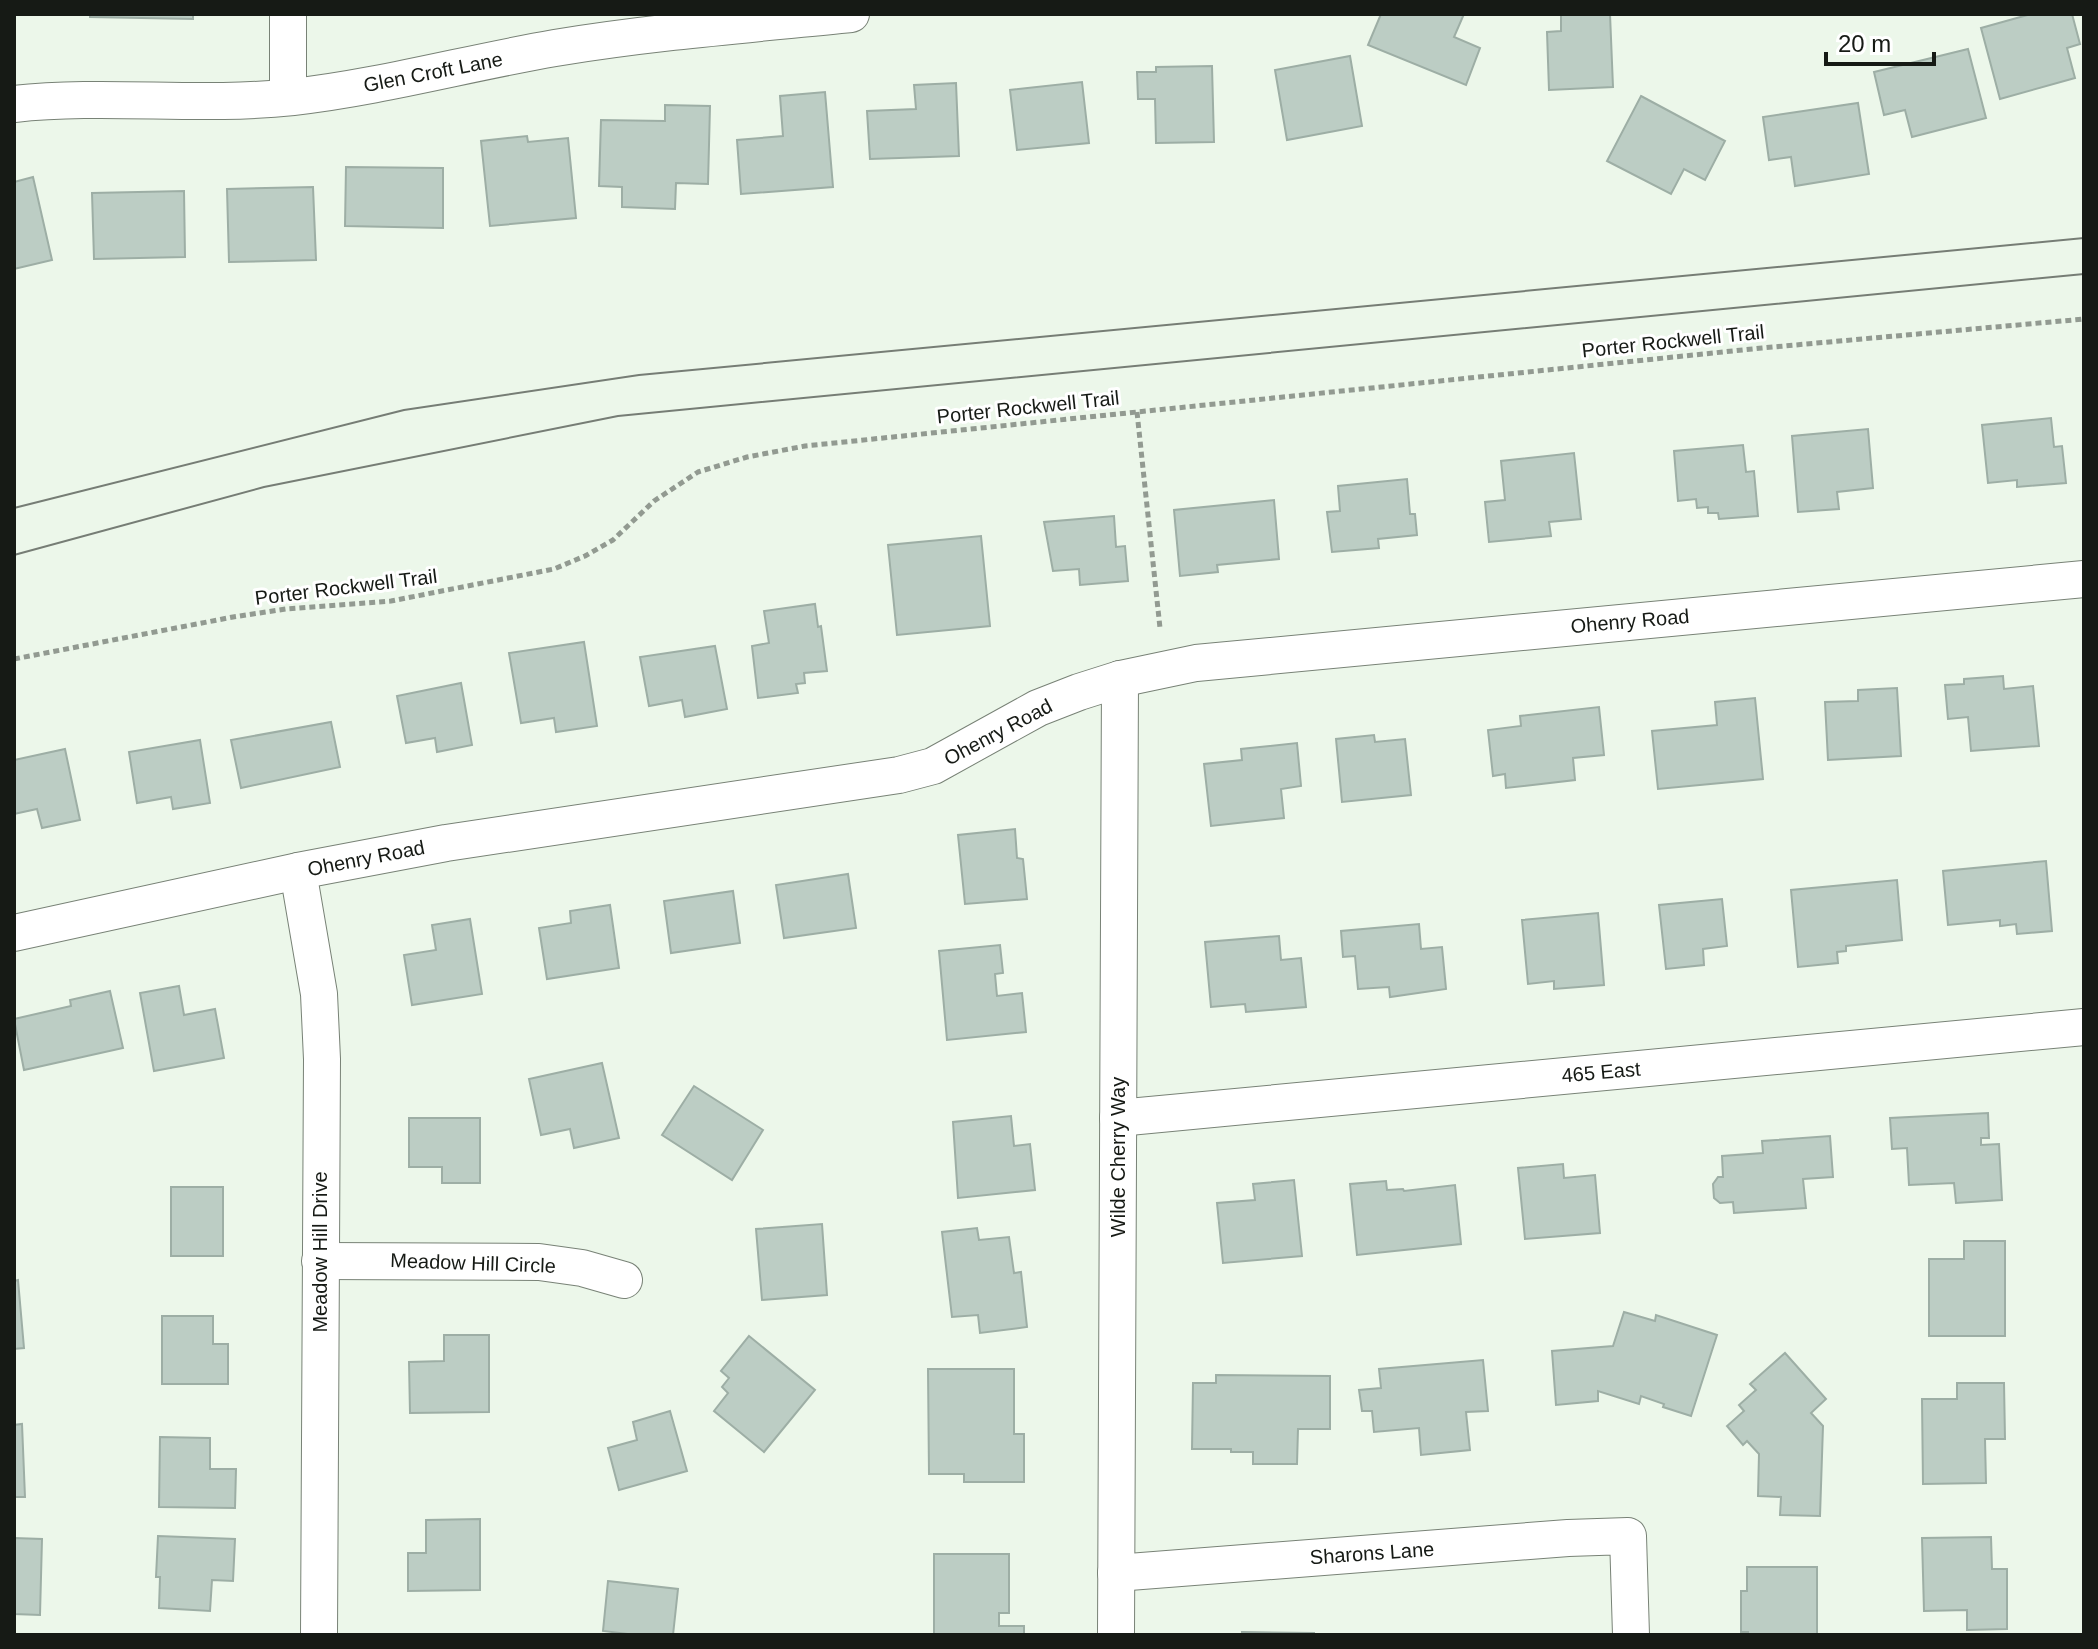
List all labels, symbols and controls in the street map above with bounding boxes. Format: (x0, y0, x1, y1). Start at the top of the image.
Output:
scale bar (1826, 16, 1934, 66)
text: 20 m (1838, 30, 1891, 57)
street label: Glen Croft Lane (362, 48, 504, 96)
street label: Porter Rockwell Trail (1581, 320, 1765, 362)
street label: Porter Rockwell Trail (936, 386, 1120, 428)
street label: Porter Rockwell Trail (254, 565, 438, 609)
street label: Ohenry Road (1570, 605, 1690, 637)
street label: Ohenry Road (940, 694, 1056, 770)
street label: Ohenry Road (306, 836, 426, 880)
street label: 465 East (1561, 1058, 1642, 1086)
street label: Wilde Cherry Way (1107, 1077, 1129, 1237)
street label: Meadow Hill Drive (309, 1171, 331, 1333)
street label: Meadow Hill Circle (390, 1249, 556, 1277)
street label: Sharons Lane (1309, 1538, 1435, 1568)

